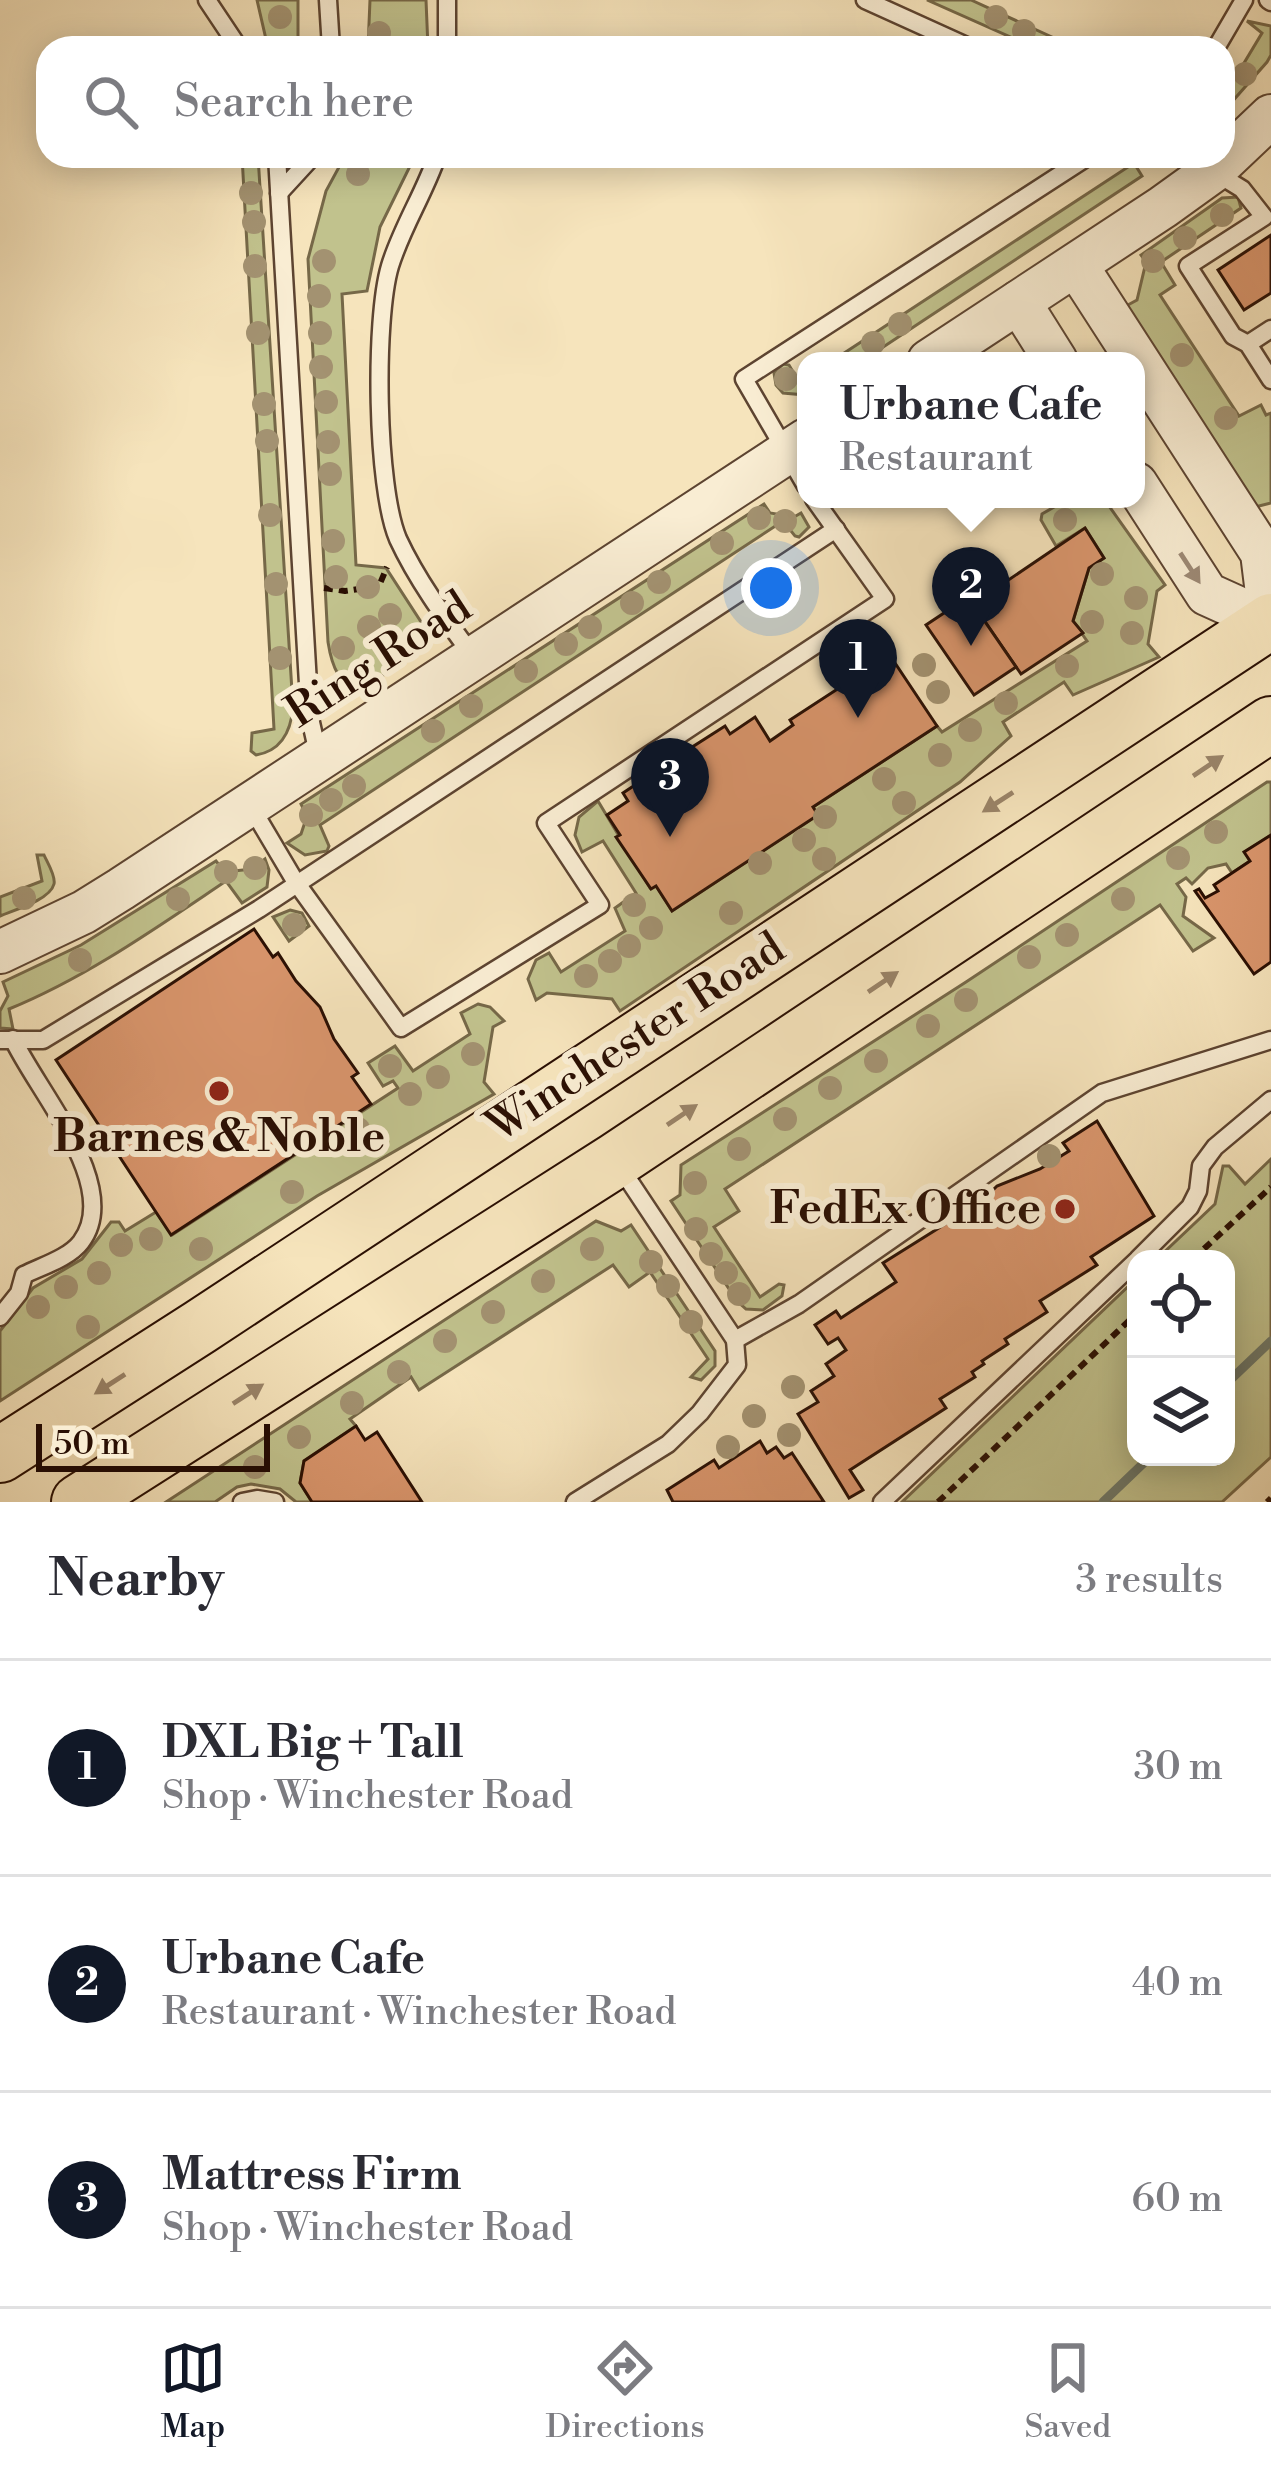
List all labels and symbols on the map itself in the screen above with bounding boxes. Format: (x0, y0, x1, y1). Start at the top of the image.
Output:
pin: 2 (932, 547, 1010, 646)
one-way arrow (1178, 552, 1200, 584)
your location (741, 558, 801, 618)
street label: Ring Road (276, 579, 483, 741)
pin: 1 (819, 619, 897, 718)
pin: 3 (631, 738, 709, 837)
one-way arrow (1191, 756, 1224, 778)
one-way arrow (982, 791, 1015, 813)
street label: Winchester Road (474, 920, 796, 1157)
one-way arrow (867, 971, 900, 994)
marker: Barnes & Noble (206, 1078, 232, 1104)
one-way arrow (666, 1105, 699, 1127)
place label: Barnes & Noble (53, 1109, 385, 1166)
place label: FedEx Office (770, 1181, 1041, 1238)
marker: FedEx Office (1052, 1196, 1078, 1222)
one-way arrow (94, 1373, 127, 1395)
one-way arrow (231, 1384, 265, 1405)
scale bar (36, 1418, 270, 1471)

